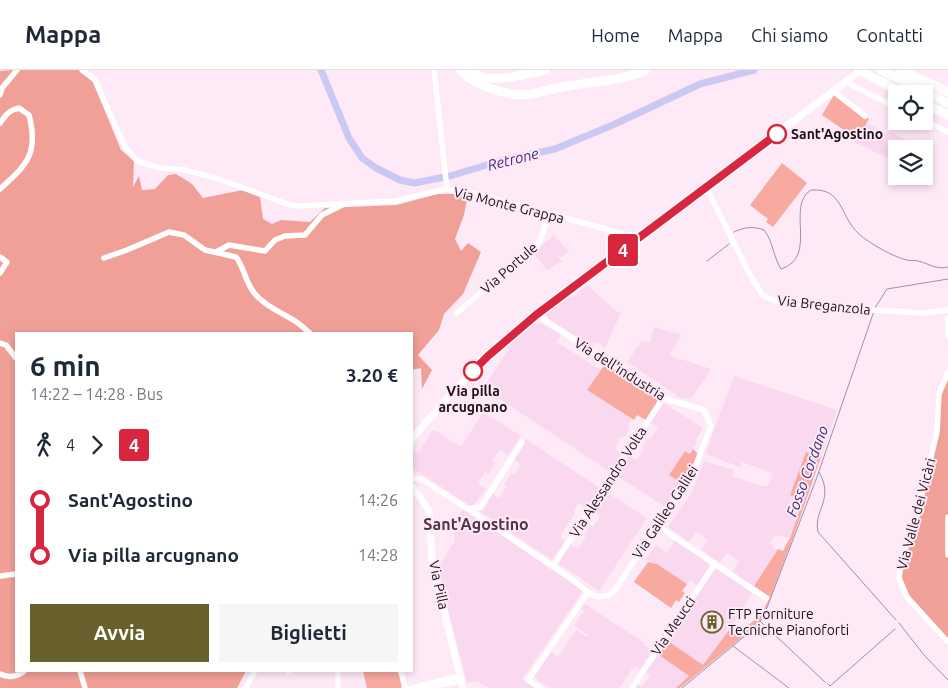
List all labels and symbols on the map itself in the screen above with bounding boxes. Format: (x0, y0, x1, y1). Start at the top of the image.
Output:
marker: Sant'Agostino (767, 124, 787, 144)
place label: Sant'Agostino (791, 126, 883, 142)
water label: Retrone (486, 144, 541, 174)
street label: Via Monte Grappa (452, 184, 566, 226)
line badge: 4 (607, 234, 639, 266)
street label: Via Portule (477, 239, 541, 297)
street label: Via Breganzola (777, 292, 871, 318)
street label: Via dell'industria (571, 334, 669, 404)
marker: Via pilla arcugnano (463, 361, 483, 381)
place label: Via pilla arcugnano (439, 383, 507, 415)
water label: Fosso Cordano (783, 423, 831, 519)
street label: Via Alessandro Volta (566, 424, 650, 540)
street label: Via Valle dei Vicàri (893, 456, 939, 572)
street label: Via Galileo Galilei (629, 462, 701, 562)
district label: Sant'Agostino (423, 515, 529, 533)
street label: Via Pilla (426, 559, 452, 611)
street label: Via Meucci (648, 594, 698, 658)
place label: FTP Forniture Tecniche Pianoforti (728, 606, 849, 638)
building icon: FTP Forniture Tecniche Pianoforti (700, 610, 724, 634)

